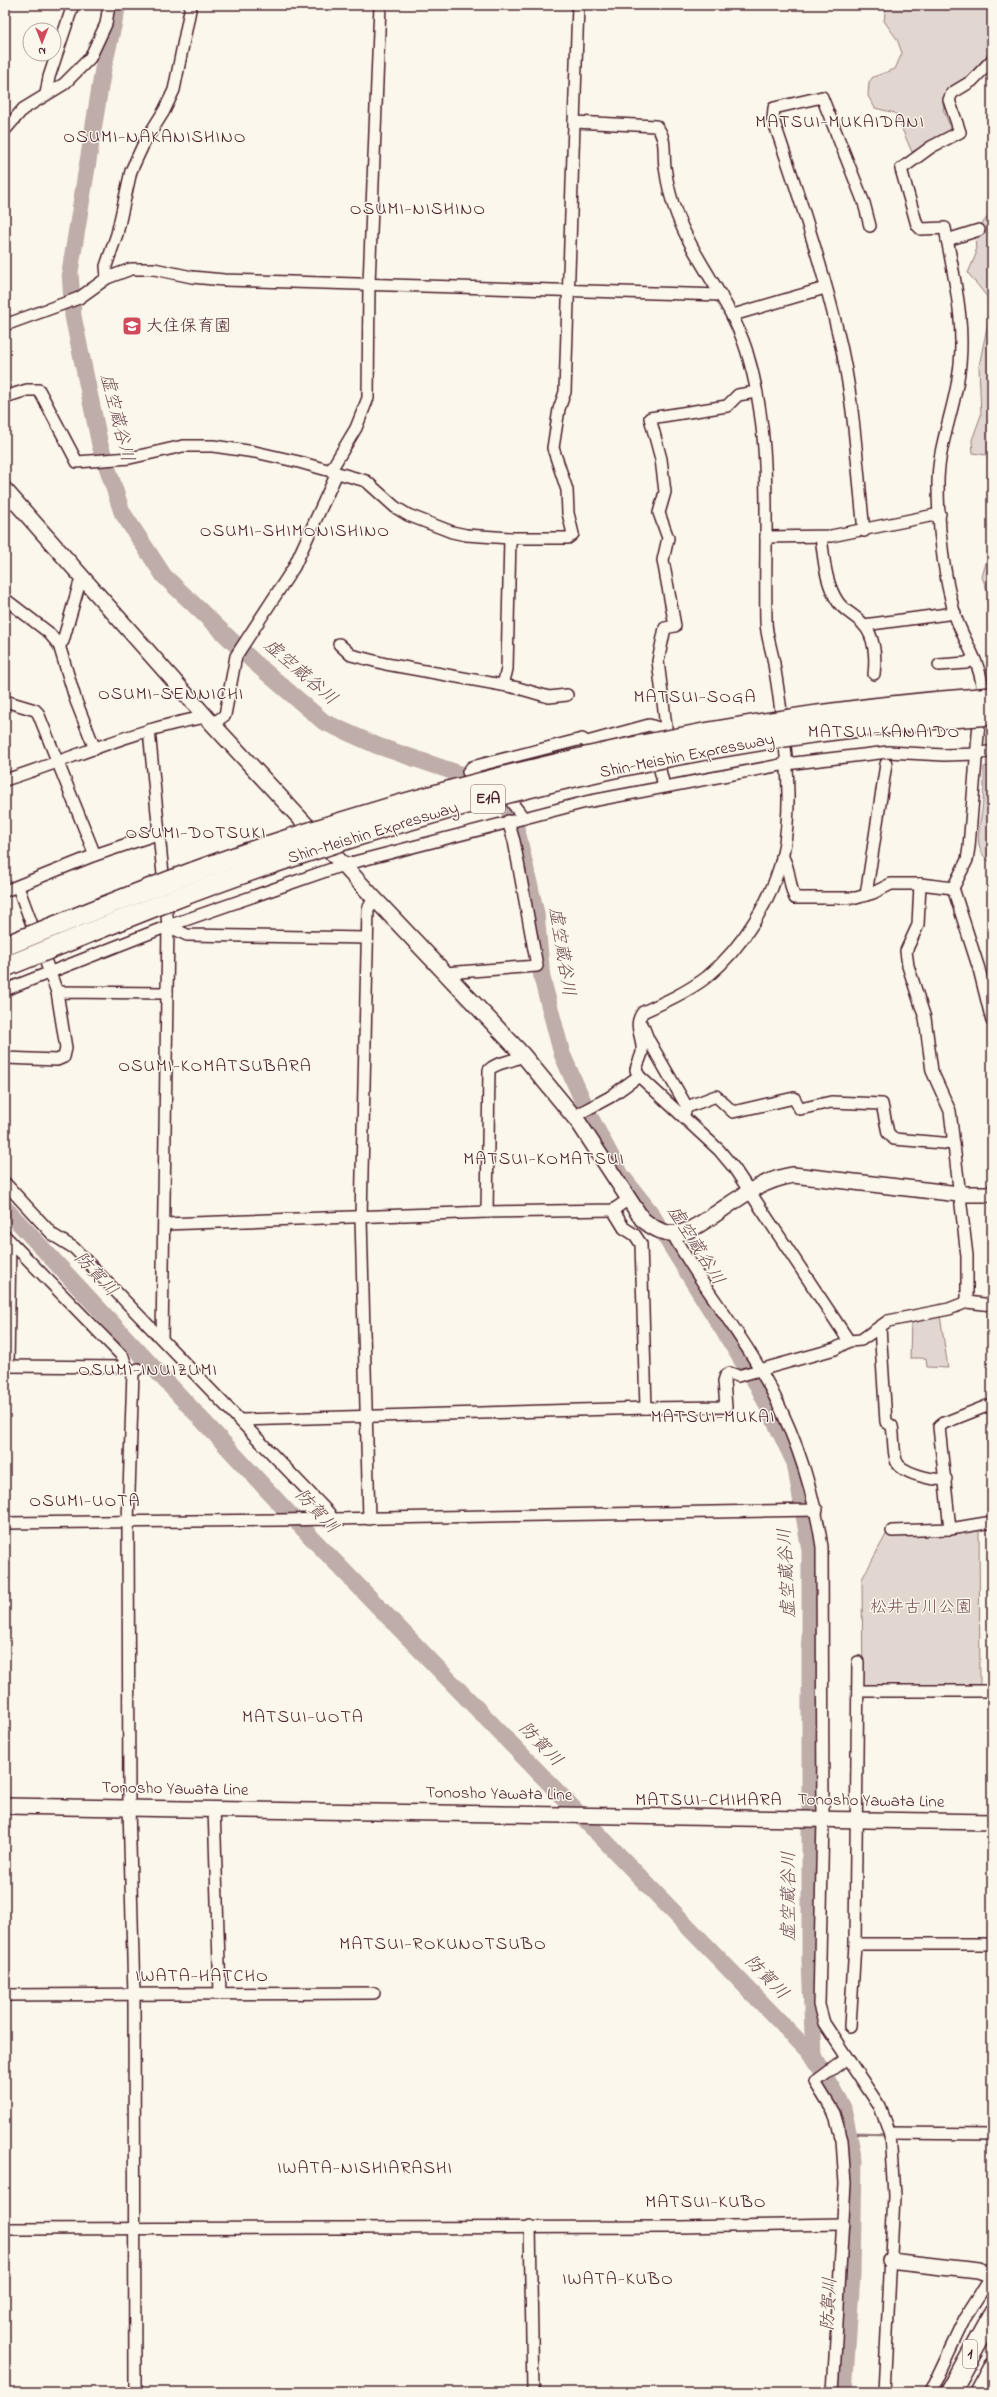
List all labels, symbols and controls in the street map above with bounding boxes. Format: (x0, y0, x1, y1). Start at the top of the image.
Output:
north arrow (22, 22, 62, 62)
text: N (38, 43, 46, 59)
district label: MATSUI-MUKAIDANI (755, 110, 925, 136)
district label: OSUMI-NAKANISHINO (63, 125, 247, 151)
district label: OSUMI-NISHINO (350, 197, 486, 223)
place label: 大住保育園 (146, 314, 231, 339)
school or university icon: 大住保育園 (121, 315, 143, 337)
water label: 虚空蔵谷川 (92, 371, 140, 465)
district label: OSUMI-SHIMONISHINO (200, 519, 390, 545)
water label: 虚空蔵谷川 (258, 634, 342, 712)
district label: OSUMI-SENNICHI (98, 682, 244, 708)
district label: MATSUI-SOGA (634, 685, 757, 711)
district label: MATSUI-KANAIDO (808, 720, 960, 746)
street label: Shin-Meishin Expressway (598, 727, 777, 786)
road number: E1A (471, 785, 505, 813)
street label: Shin-Meishin Expressway (285, 795, 462, 872)
district label: OSUMI-DOTSUKI (126, 821, 266, 847)
water label: 虚空蔵谷川 (541, 906, 581, 998)
district label: OSUMI-KOMATSUBARA (118, 1054, 312, 1080)
district label: MATSUI-KOMATSUI (463, 1147, 625, 1173)
water label: 虚空蔵谷川 (660, 1201, 730, 1291)
water label: 防賀川 (67, 1246, 123, 1304)
district label: OSUMI-INUIZUMI (78, 1358, 218, 1384)
district label: MATSUI-MUKAI (651, 1405, 775, 1431)
water label: 防賀川 (288, 1483, 344, 1541)
district label: OSUMI-UOTA (29, 1489, 141, 1515)
water label: 虚空蔵谷川 (773, 1527, 803, 1619)
park label: 松井古川公園 (870, 1595, 972, 1620)
district label: MATSUI-UOTA (242, 1705, 364, 1731)
water label: 防賀川 (512, 1717, 568, 1773)
street label: Tonosho Yawata Line (101, 1775, 249, 1803)
street label: Tonosho Yawata Line (425, 1780, 573, 1808)
street label: Tonosho Yawata Line (797, 1787, 945, 1815)
district label: MATSUI-CHIHARA (635, 1788, 783, 1814)
water label: 虚空蔵谷川 (777, 1851, 803, 1941)
district label: MATSUI-ROKUNOTSUBO (339, 1932, 547, 1958)
water label: 防賀川 (738, 1950, 794, 2006)
district label: IWATA-HATCHO (135, 1964, 269, 1990)
district label: IWATA-NISHIARASHI (277, 2156, 453, 2182)
district label: MATSUI-KUBO (645, 2190, 767, 2216)
district label: IWATA-KUBO (562, 2267, 674, 2293)
water label: 防賀川 (816, 2276, 844, 2332)
road number: 1 (963, 2340, 977, 2368)

